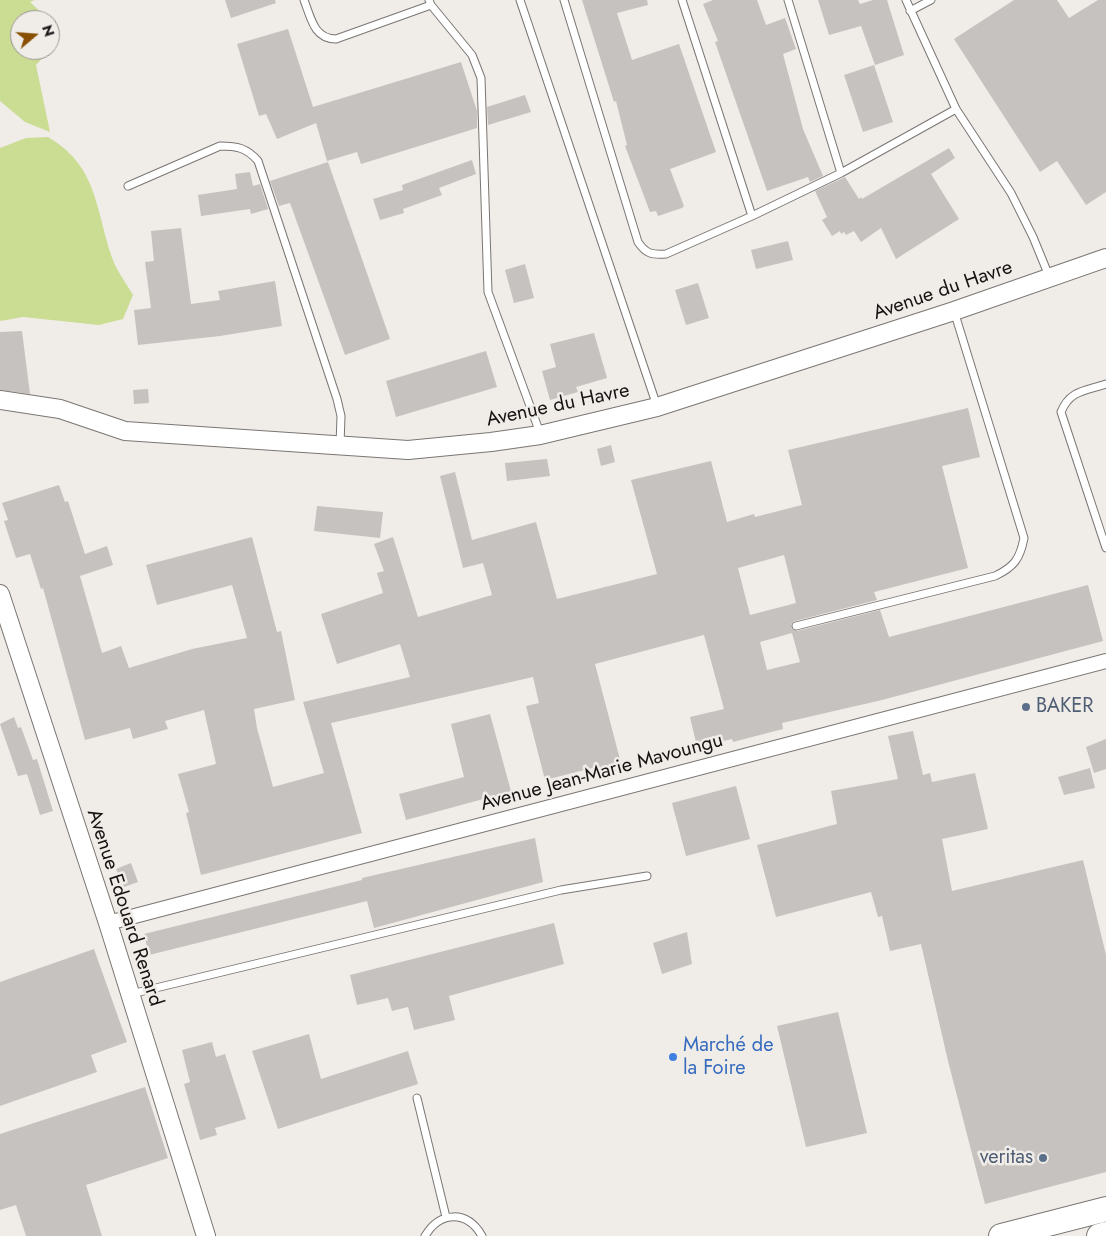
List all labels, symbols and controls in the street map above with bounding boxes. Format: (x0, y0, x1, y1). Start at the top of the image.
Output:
north arrow (10, 10, 60, 60)
text: N (37, 22, 60, 39)
street label: Avenue du Havre (870, 256, 1016, 326)
street label: Avenue du Havre (484, 379, 632, 433)
place label: BAKER (1036, 695, 1094, 719)
marker: BAKER (1020, 701, 1032, 713)
street label: Avenue Jean-Marie Mavoungu (478, 729, 726, 817)
street label: Avenue Edouard Renard (81, 806, 167, 1010)
place label: Marché de la Foire (683, 1034, 773, 1081)
marker: Marché de la Foire (667, 1051, 679, 1063)
place label: veritas (980, 1146, 1033, 1170)
marker: veritas (1037, 1152, 1049, 1164)

